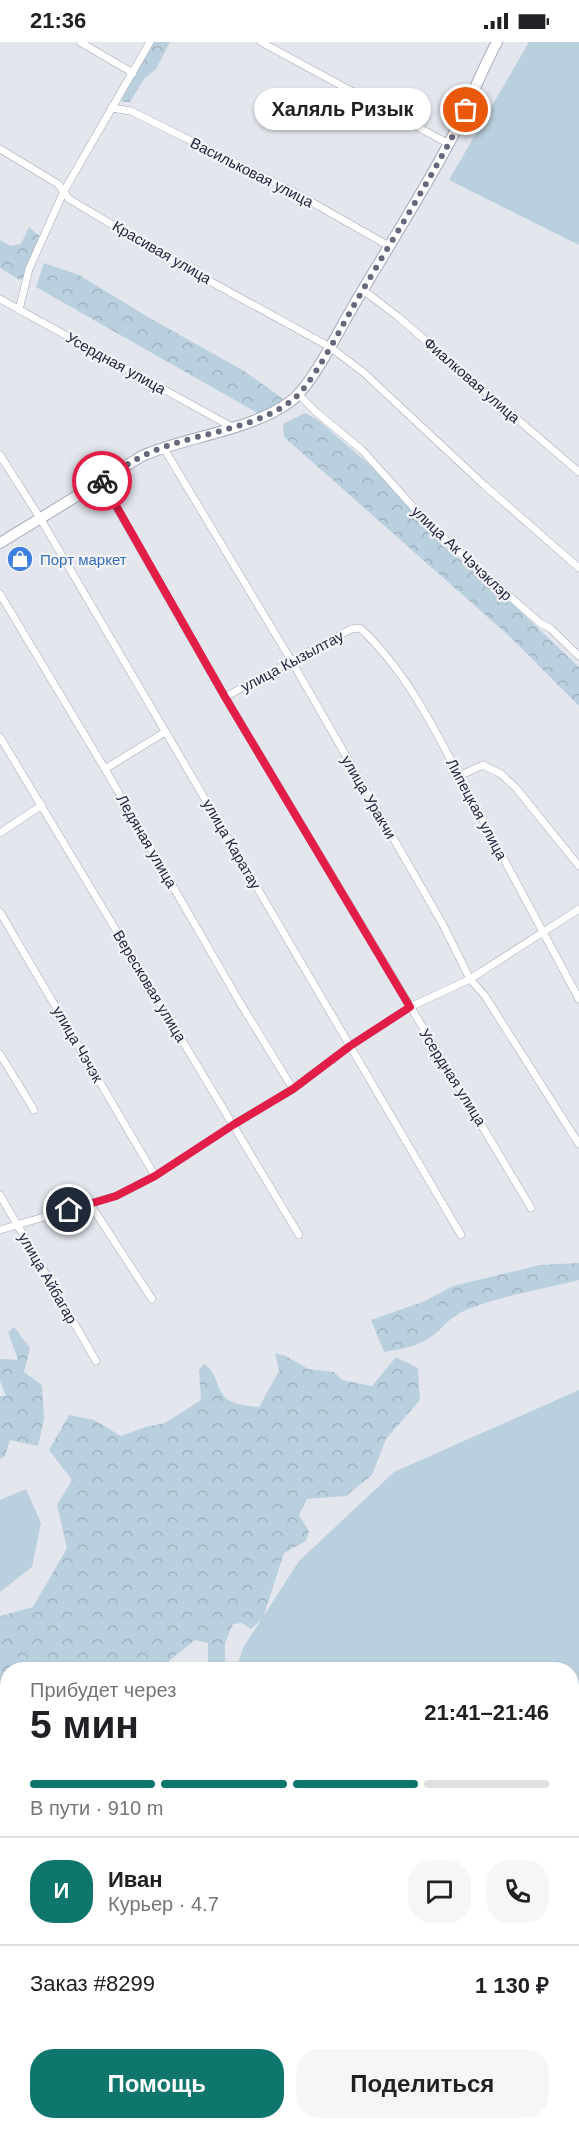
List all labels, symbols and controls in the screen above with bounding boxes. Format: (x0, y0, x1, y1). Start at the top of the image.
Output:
text: 21:36 (30, 8, 86, 33)
pin (440, 84, 491, 135)
callout: Халяль Ризык (253, 89, 430, 131)
icon: bag (449, 93, 482, 126)
text: Халяль Ризык (271, 98, 414, 120)
street label: Васильковая улица (188, 134, 317, 211)
street label: Красивая улица (110, 217, 215, 287)
street label: Усердная улица (63, 329, 169, 398)
street label: Фиалковая улица (421, 334, 524, 427)
courier (72, 451, 132, 511)
icon: bike (86, 465, 119, 498)
street label: улица Ак Чэчэклэр (408, 502, 516, 604)
shop icon: Порт маркет (5, 544, 35, 574)
place label: Порт маркет (40, 551, 127, 568)
street label: улица Кызылтау (238, 627, 347, 695)
street label: улица Уракчи (338, 752, 400, 842)
street label: Липецкая улица (443, 756, 511, 863)
street label: Ледяная улица (113, 791, 181, 891)
street label: улица Каратау (199, 796, 265, 893)
street label: Вересковая улица (110, 927, 190, 1045)
street label: улица Чэчэк (49, 1003, 107, 1085)
street label: Усердная улица (416, 1025, 490, 1129)
pin (43, 1184, 94, 1235)
icon: home (52, 1193, 85, 1226)
street label: улица Айбагар (15, 1229, 81, 1327)
text: Прибудет через (30, 1679, 176, 1701)
text: 21:41–21:46 (424, 1700, 549, 1725)
text: 5 мин (30, 1703, 139, 1746)
text: В пути · 910 m (30, 1797, 163, 1819)
button: chat (408, 1860, 471, 1923)
button: phone (486, 1860, 549, 1923)
text: Иван (108, 1867, 163, 1892)
text: И (54, 1878, 69, 1903)
text: Курьер · 4.7 (108, 1893, 219, 1915)
text: Заказ #8299 (30, 1971, 155, 1996)
text: 1 130 ₽ (475, 1973, 549, 1998)
button: Помощь (30, 2049, 284, 2118)
button: Поделиться (296, 2049, 549, 2118)

